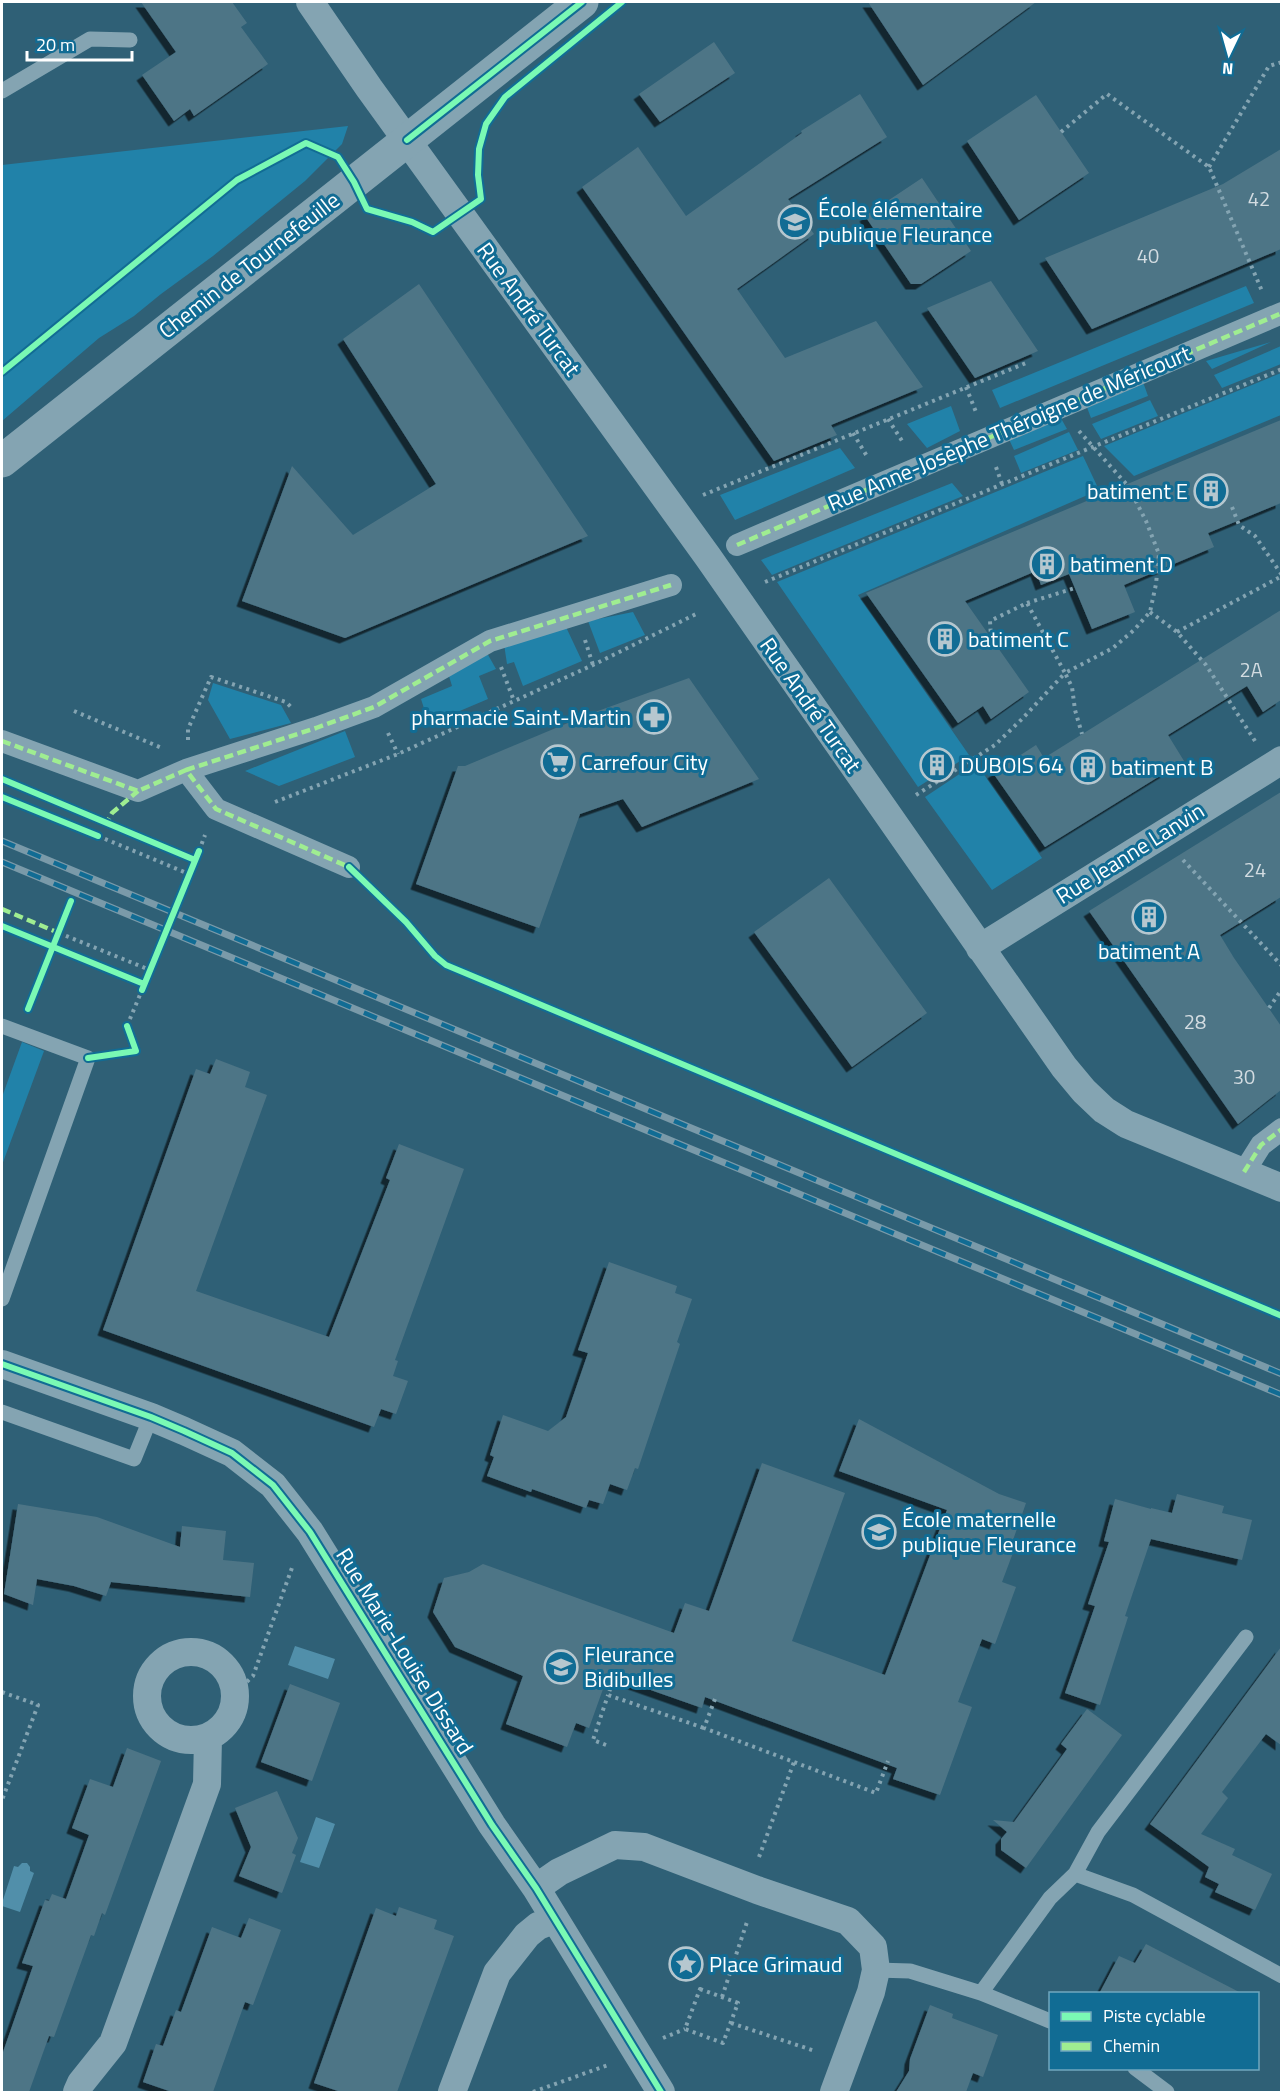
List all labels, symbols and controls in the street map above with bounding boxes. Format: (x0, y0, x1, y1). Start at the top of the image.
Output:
scale bar (27, 24, 132, 62)
north arrow (1199, 24, 1259, 84)
text: 20 m (36, 31, 75, 58)
text: N (1221, 57, 1234, 81)
street label: Chemin de Tournefeuille (151, 183, 347, 347)
house number: 42 (1248, 183, 1270, 214)
place label: École élémentaire publique Fleurance (818, 192, 992, 251)
school or university icon: École élémentaire publique Fleurance (777, 204, 813, 240)
street label: Rue André Turcat (469, 235, 589, 383)
house number: 40 (1137, 240, 1159, 271)
street label: Rue Anne-Josèphe Théroigne de Méricourt (822, 336, 1196, 520)
building icon: batiment E (1193, 473, 1229, 509)
place label: batiment E (1087, 474, 1188, 508)
building icon: batiment D (1029, 546, 1065, 582)
place label: batiment D (1070, 547, 1173, 581)
building icon: batiment C (927, 621, 963, 657)
place label: batiment C (968, 622, 1069, 656)
street label: Rue André Turcat (752, 630, 870, 780)
house number: 2A (1239, 654, 1263, 685)
pharmacy icon: pharmacie Saint-Martin (636, 699, 672, 735)
place label: pharmacie Saint-Martin (411, 700, 631, 734)
supermarket icon: Carrefour City (540, 744, 576, 780)
place label: Carrefour City (581, 745, 708, 779)
building icon: DUBOIS 64 (919, 747, 955, 783)
place label: DUBOIS 64 (960, 748, 1063, 782)
building icon: batiment B (1070, 749, 1106, 785)
place label: batiment B (1111, 750, 1214, 784)
street label: Rue Jeanne Lanvin (1049, 794, 1211, 912)
house number: 24 (1244, 854, 1266, 885)
building icon: batiment A (1131, 899, 1167, 935)
place label: batiment A (1098, 934, 1200, 968)
house number: 28 (1184, 1006, 1206, 1037)
house number: 30 (1233, 1061, 1255, 1092)
place label: École maternelle publique Fleurance (902, 1502, 1076, 1561)
school or university icon: École maternelle publique Fleurance (861, 1514, 897, 1550)
street label: Rue Marie-Louise Dissard (328, 1541, 482, 1761)
place label: Fleurance Bidibulles (584, 1637, 674, 1696)
school or university icon: Fleurance Bidibulles (543, 1649, 579, 1685)
place icon: Place Grimaud (668, 1946, 704, 1982)
place label: Place Grimaud (709, 1947, 842, 1981)
legend (1049, 1992, 1259, 2070)
text: Piste cyclable (1103, 2002, 1205, 2029)
text: Chemin (1103, 2032, 1160, 2059)

